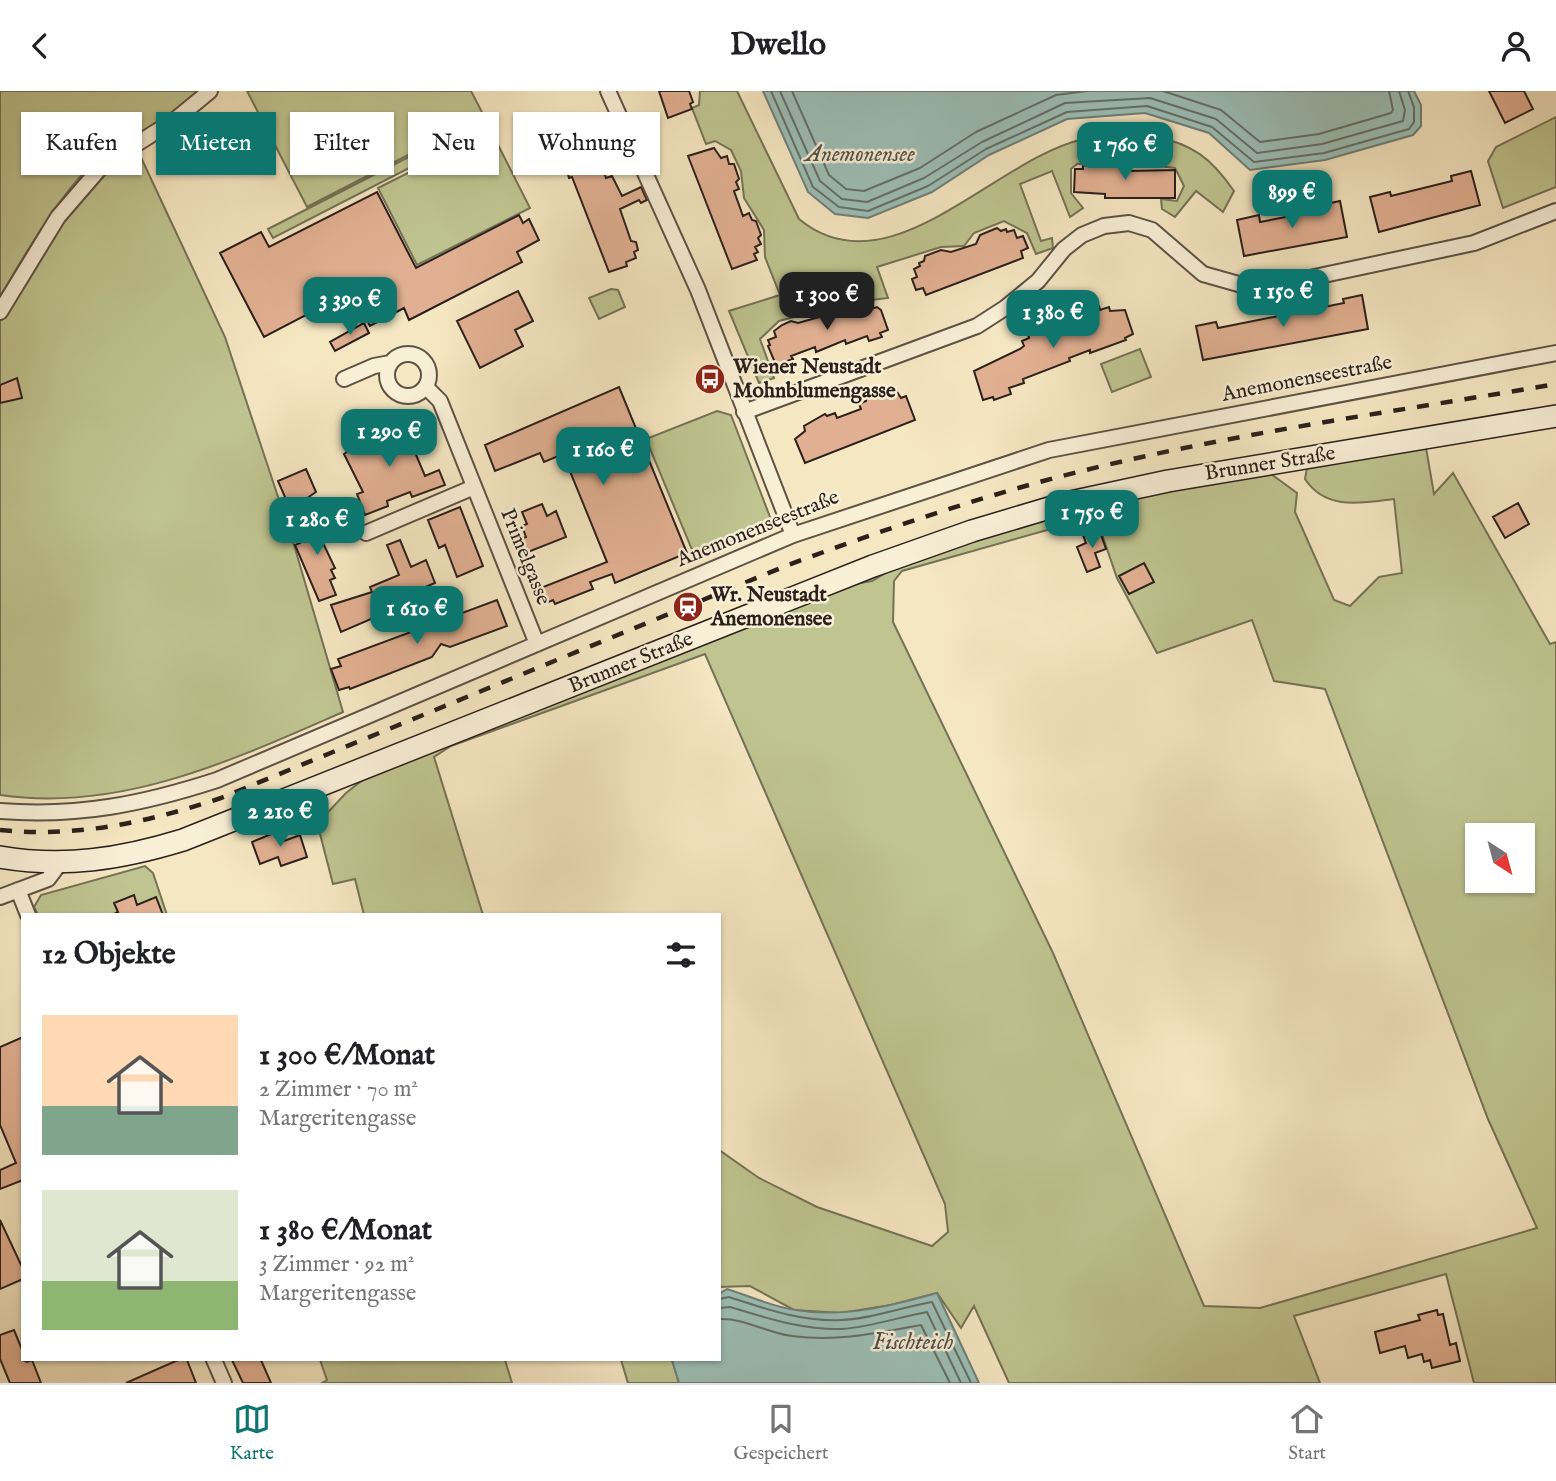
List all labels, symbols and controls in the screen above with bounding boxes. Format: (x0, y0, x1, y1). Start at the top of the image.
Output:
text: Dwello (730, 25, 826, 66)
icon: back (21, 27, 59, 65)
icon: person (1497, 27, 1535, 65)
chip: Kaufen (21, 112, 142, 175)
chip: Mieten (156, 112, 276, 175)
chip: Filter (290, 112, 394, 175)
chip: Neu (408, 112, 499, 175)
chip: Wohnung (513, 112, 660, 175)
pin: 1 760 € (1060, 123, 1190, 182)
text: 1 760 € (1093, 130, 1157, 159)
water label: Anemonensee (803, 140, 915, 169)
pin: 899 € (1243, 171, 1341, 230)
text: 899 € (1268, 178, 1316, 207)
pin: 1 150 € (1218, 269, 1348, 329)
pin: 1 300 € (762, 273, 892, 332)
text: 1 150 € (1253, 277, 1313, 306)
pin: 3 390 € (285, 278, 415, 337)
text: 1 300 € (795, 280, 859, 309)
text: 3 390 € (319, 285, 381, 314)
pin: 1 380 € (988, 291, 1118, 350)
text: 1 380 € (1023, 298, 1084, 327)
street label: Anemonenseestraße (1219, 349, 1395, 409)
place label: Wiener Neustadt Mohnblumengasse (732, 354, 896, 405)
bus stop icon: Wiener Neustadt Mohnblumengasse (693, 362, 727, 396)
pin: 1 290 € (324, 409, 454, 469)
text: 1 290 € (357, 417, 421, 446)
pin: 1 160 € (538, 427, 668, 487)
text: 1 160 € (572, 435, 634, 464)
street label: Brunner Straße (1203, 440, 1338, 488)
street label: Anemonenseestraße (672, 484, 844, 574)
pin: 1 750 € (1027, 491, 1157, 550)
pin: 1 280 € (252, 497, 382, 557)
text: 1 750 € (1061, 498, 1123, 527)
text: 1 280 € (285, 505, 349, 534)
street label: Primelgasse (493, 505, 557, 610)
place label: Wr. Neustadt Anemonensee (710, 582, 832, 633)
pin: 1 610 € (352, 587, 482, 646)
station icon: Wr. Neustadt Anemonensee (671, 590, 705, 624)
text: 1 610 € (386, 594, 448, 623)
street label: Brunner Straße (565, 626, 698, 700)
pin: 2 210 € (215, 789, 345, 849)
text: 2 210 € (248, 797, 312, 826)
north arrow (1465, 823, 1535, 893)
map controls (1465, 823, 1535, 893)
text: 12 Objekte (42, 936, 176, 974)
icon: filters (662, 936, 700, 974)
text: 1 300 €/Monat (259, 1037, 435, 1075)
icon: home (98, 1043, 182, 1127)
text: 2 Zimmer · 70 m² (259, 1075, 418, 1104)
text: Margeritengasse (259, 1104, 416, 1133)
text: 1 380 €/Monat (259, 1212, 432, 1250)
icon: home (98, 1218, 182, 1302)
text: 3 Zimmer · 92 m² (259, 1250, 415, 1279)
text: Margeritengasse (259, 1279, 416, 1308)
water label: Fischteich (872, 1328, 954, 1357)
tab: Karte (230, 1400, 274, 1466)
tab: Gespeichert (734, 1400, 829, 1466)
tab: Start (1288, 1400, 1326, 1466)

